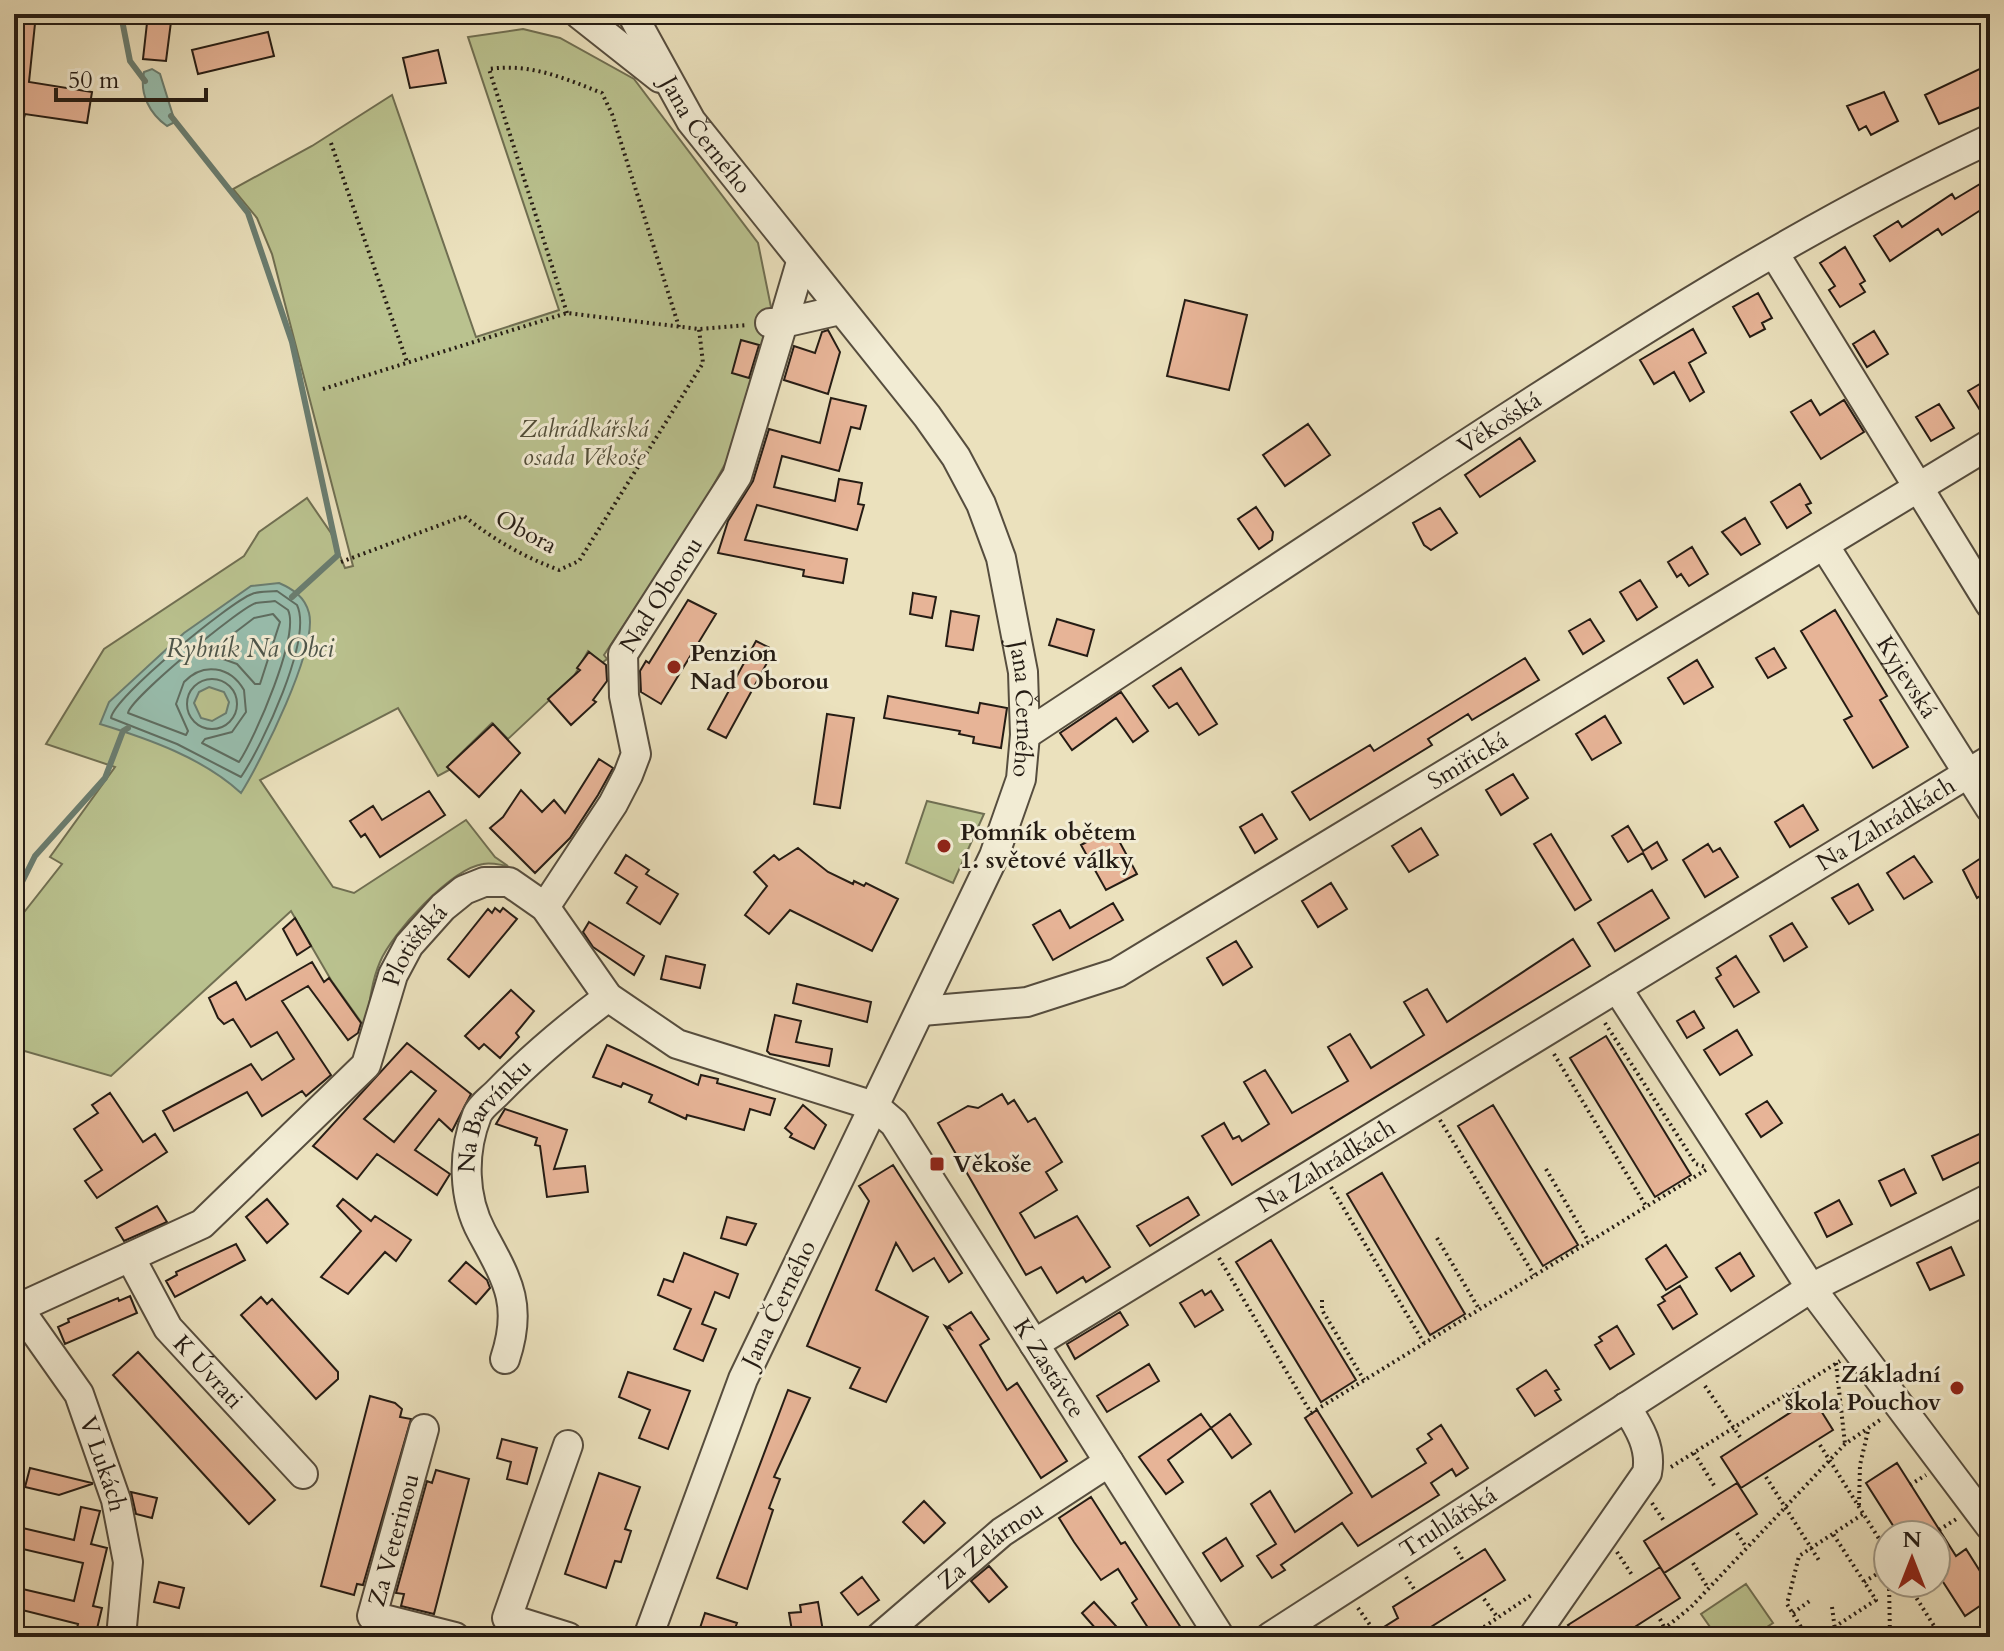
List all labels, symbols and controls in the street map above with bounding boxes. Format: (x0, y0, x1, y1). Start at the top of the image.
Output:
scale bar (56, 52, 206, 102)
text: 50 m (68, 64, 120, 97)
street label: Jana Černého (651, 67, 759, 201)
street label: Věkošská (1451, 383, 1548, 462)
park label: Zahrádkářská osada Věkoše (520, 413, 650, 474)
street label: Obora (489, 502, 563, 562)
street label: Nad Oborou (611, 531, 710, 659)
street label: Kyjevská (1869, 629, 1946, 725)
water label: Rybník Na Obci (166, 631, 335, 666)
street label: Jana Černého (1000, 635, 1042, 779)
place label: Penzion Nad Oborou (690, 637, 829, 698)
marker: Penzion Nad Oborou (665, 658, 683, 676)
street label: Smiřická (1421, 723, 1515, 798)
street label: Na Zahrádkách (1810, 769, 1961, 879)
place label: Pomník obětem 1. světové války (960, 816, 1137, 877)
marker: Pomník obětem 1. světové války (935, 837, 953, 855)
street label: Plotišťská (374, 896, 455, 990)
street label: Na Barvínku (450, 1051, 539, 1173)
street label: Na Zahrádkách (1250, 1111, 1402, 1221)
place label: Věkoše (953, 1148, 1032, 1181)
marker: Věkoše (928, 1155, 946, 1173)
street label: Jana Černého (733, 1235, 824, 1376)
street label: K Zastávce (1006, 1312, 1093, 1424)
street label: K Úvrati (166, 1328, 251, 1416)
place label: Základní škola Pouchov (1785, 1358, 1942, 1419)
marker: Základní škola Pouchov (1948, 1379, 1966, 1397)
street label: V Lukách (71, 1412, 134, 1514)
street label: Za Veterinou (360, 1470, 428, 1610)
street label: Truhlářská (1393, 1478, 1504, 1566)
street label: Za Zelárnou (930, 1493, 1050, 1597)
north arrow (1872, 1519, 1952, 1599)
text: N (1902, 1525, 1922, 1555)

